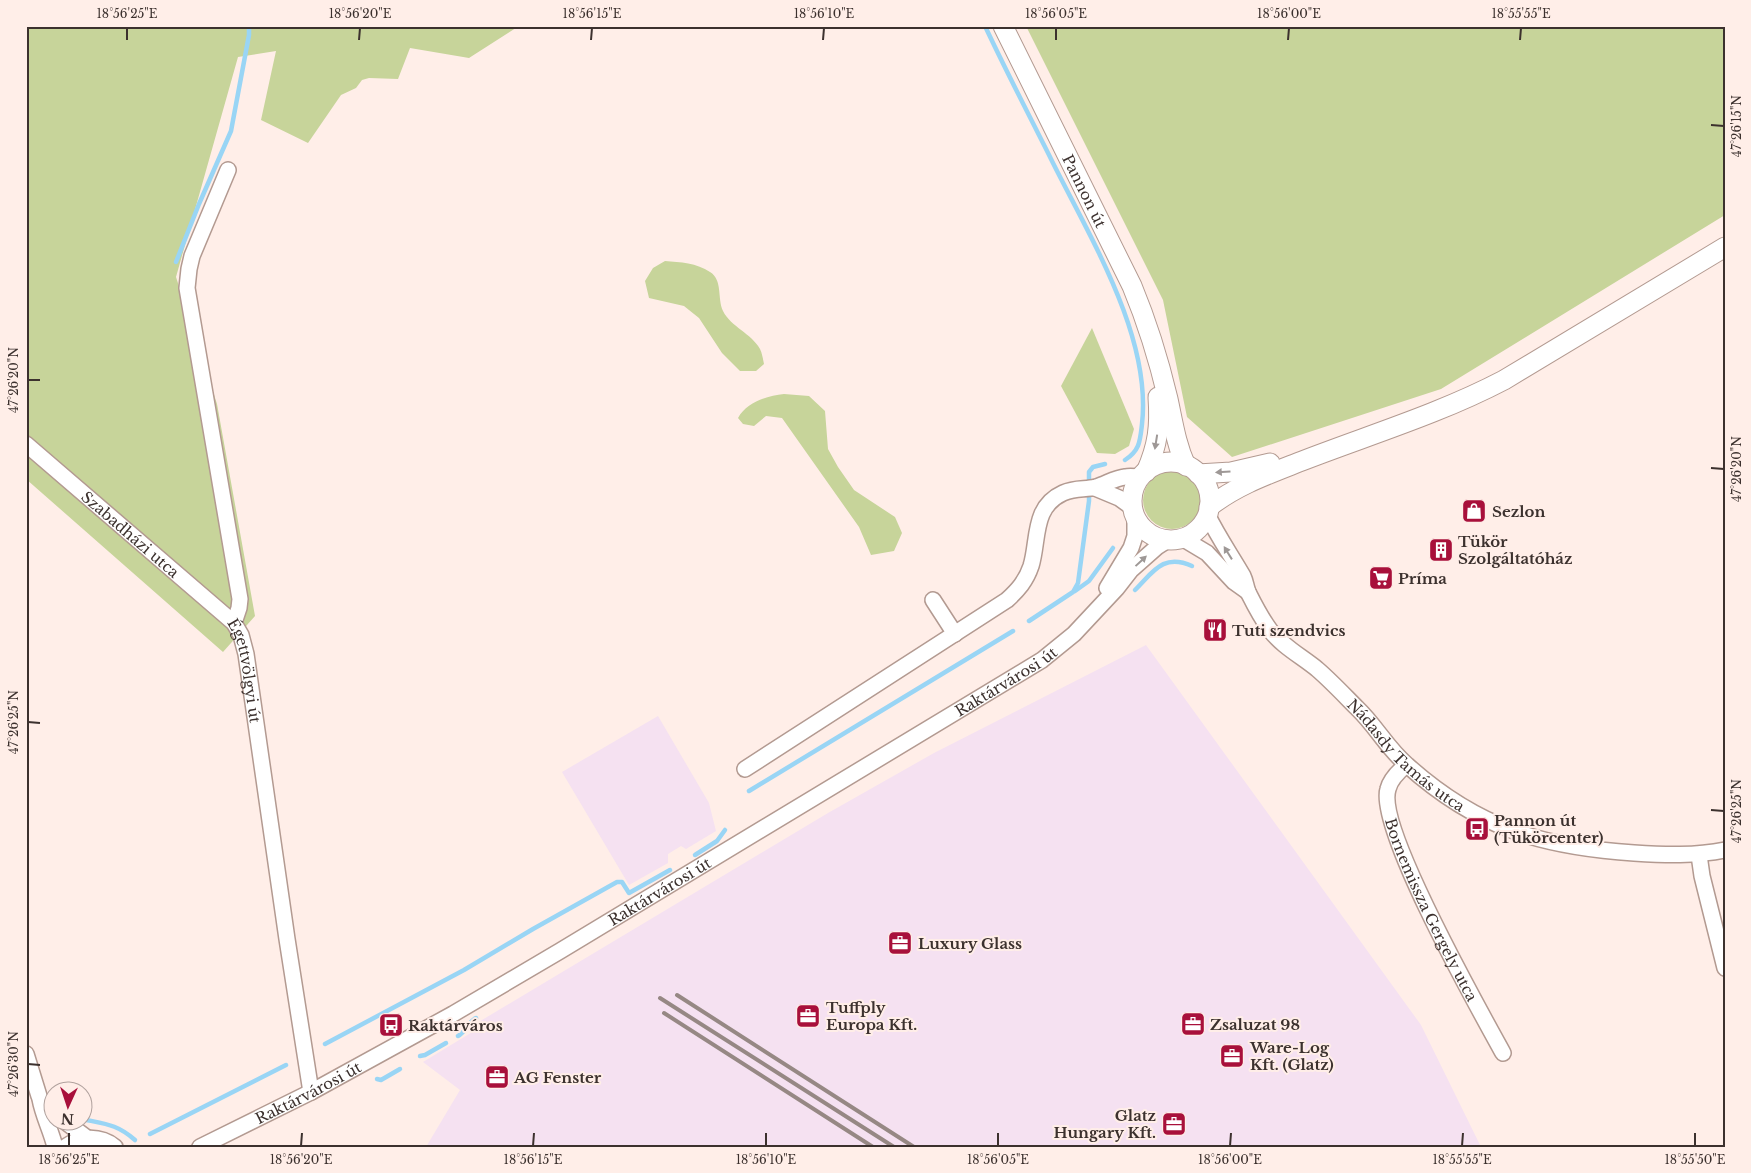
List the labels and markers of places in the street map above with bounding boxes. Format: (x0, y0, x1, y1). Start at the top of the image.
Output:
shop icon: Sezlon (1461, 498, 1487, 524)
place label: Sezlon (1492, 502, 1545, 521)
place label: Tükör Szolgáltatóház (1458, 532, 1572, 568)
building icon: Tükör Szolgáltatóház (1428, 537, 1454, 563)
supermarket icon: Príma (1368, 565, 1394, 591)
place label: Príma (1398, 569, 1447, 588)
restaurant icon: Tuti szendvics (1202, 617, 1228, 643)
place label: Tuti szendvics (1232, 621, 1345, 640)
place label: Pannon út (Tükörcenter) (1494, 811, 1604, 847)
bus stop icon: Pannon út (Tükörcenter) (1464, 816, 1490, 842)
office icon: Luxury Glass (887, 930, 913, 956)
place label: Luxury Glass (918, 934, 1022, 953)
place label: Tuffply Europa Kft. (826, 998, 917, 1034)
office icon: Tuffply Europa Kft. (795, 1003, 821, 1029)
office icon: Zsaluzat 98 (1180, 1011, 1206, 1037)
bus stop icon: Raktárváros (378, 1012, 404, 1038)
place label: Zsaluzat 98 (1210, 1015, 1300, 1034)
place label: Raktárváros (408, 1016, 503, 1035)
place label: Ware-Log Kft. (Glatz) (1249, 1038, 1334, 1074)
office icon: Ware-Log Kft. (Glatz) (1219, 1043, 1245, 1069)
office icon: AG Fenster (484, 1064, 510, 1090)
place label: AG Fenster (513, 1068, 602, 1087)
place label: Glatz Hungary Kft. (1054, 1106, 1156, 1142)
office icon: Glatz Hungary Kft. (1161, 1111, 1187, 1137)

